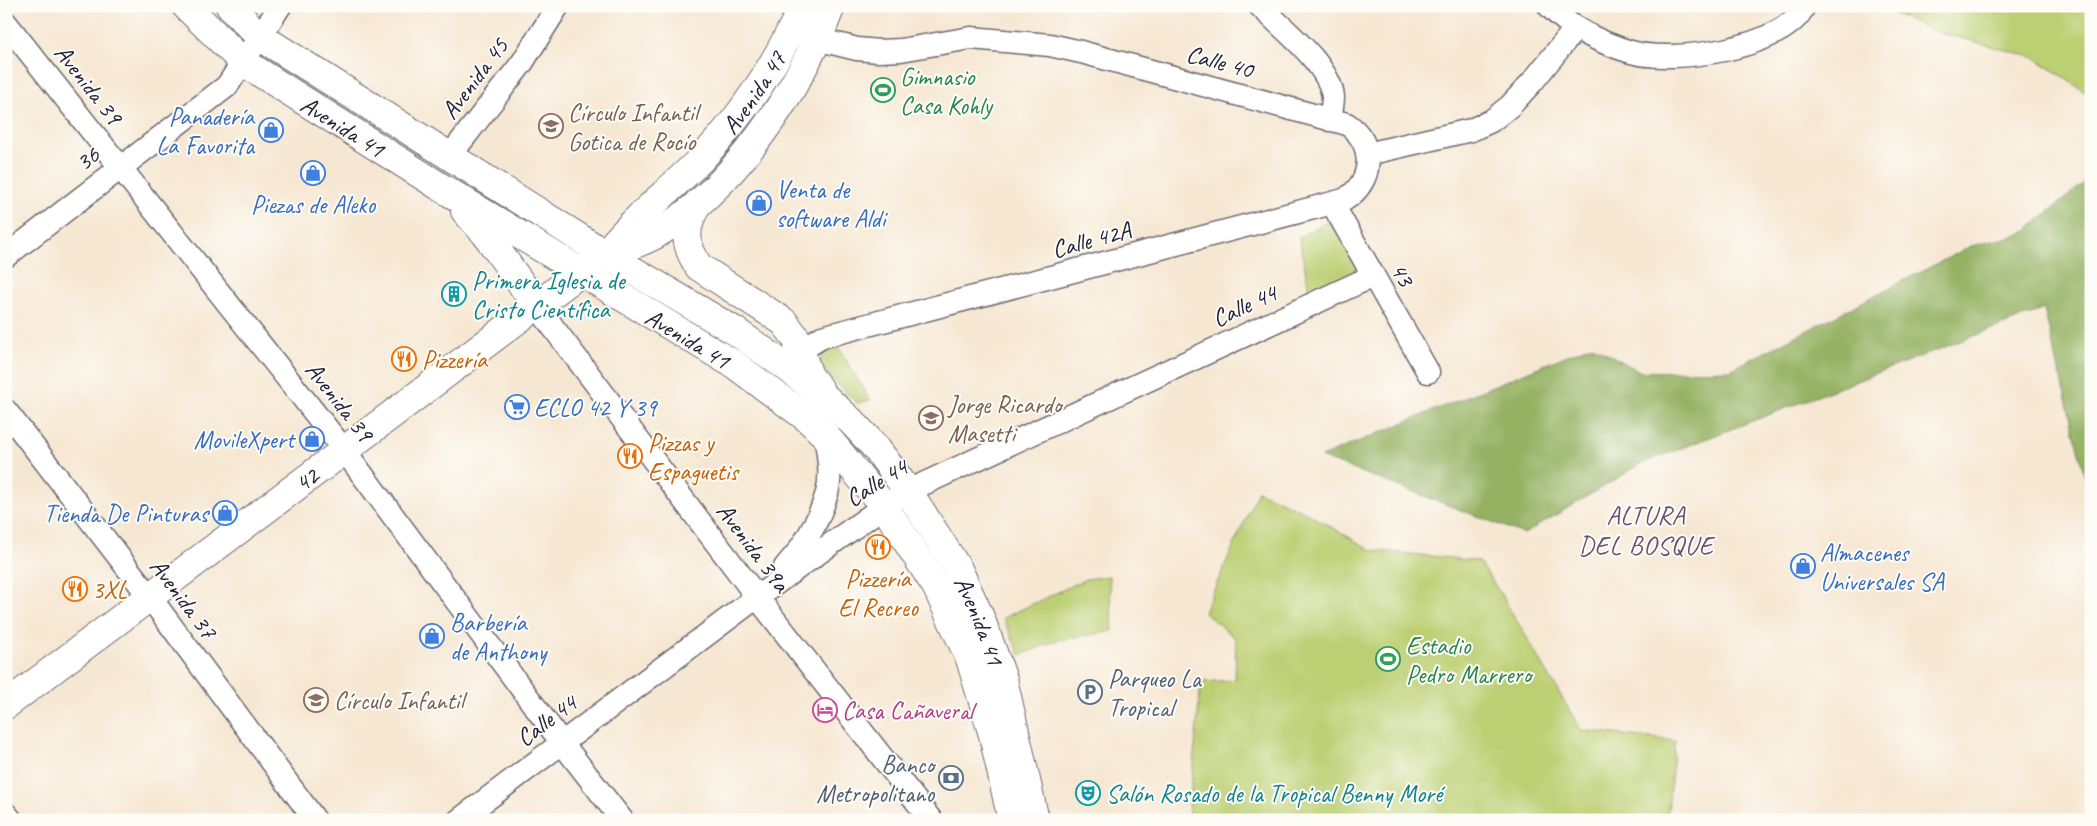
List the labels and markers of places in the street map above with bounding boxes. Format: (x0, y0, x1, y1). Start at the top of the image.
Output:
place label: Gimnasio Casa Kohly (900, 61, 994, 122)
sports icon: Gimnasio Casa Kohly (870, 77, 896, 103)
place label: Círculo Infantil Gotica de Rocío (568, 97, 702, 158)
place label: Panadería La Favorita (156, 101, 256, 162)
school or university icon: Círculo Infantil Gotica de Rocío (538, 113, 564, 139)
shop icon: Panadería La Favorita (258, 117, 284, 143)
shop icon: Piezas de Aleko (300, 160, 326, 186)
place label: Venta de software Aldi (776, 174, 889, 235)
place label: Piezas de Aleko (251, 189, 376, 221)
shop icon: Venta de software Aldi (746, 190, 772, 216)
place label: Primera Iglesia de Cristo Científica (472, 265, 626, 326)
building icon: Primera Iglesia de Cristo Científica (441, 281, 467, 307)
place label: Pizzería (422, 344, 489, 376)
restaurant icon: Pizzería (391, 346, 417, 372)
place label: Jorge Ricardo Masetti (947, 389, 1064, 450)
place label: ECLO 42 Y 39 (534, 392, 658, 424)
supermarket icon: ECLO 42 Y 39 (504, 394, 530, 420)
school or university icon: Jorge Ricardo Masetti (918, 405, 944, 431)
place label: MovileXpert (194, 424, 297, 456)
shop icon: MovileXpert (299, 426, 325, 452)
place label: Pizzas y Espaguetis (648, 427, 740, 488)
restaurant icon: Pizzas y Espaguetis (617, 443, 643, 469)
place label: Tienda De Pinturas (44, 498, 210, 530)
shop icon: Tienda De Pinturas (212, 500, 238, 526)
restaurant icon: Pizzería El Recreo (865, 534, 891, 560)
place label: Almacenes Universales SA (1820, 537, 1945, 598)
shop icon: Almacenes Universales SA (1790, 553, 1816, 579)
place label: Pizzería El Recreo (838, 563, 919, 624)
place label: 3XL (92, 574, 127, 606)
restaurant icon: 3XL (62, 576, 88, 602)
place label: Barbería de Anthony (450, 607, 549, 668)
shop icon: Barbería de Anthony (419, 623, 445, 649)
place label: Estadio Pedro Marrero (1406, 630, 1534, 691)
sports icon: Estadio Pedro Marrero (1375, 646, 1401, 672)
place label: Parqueo La Tropical (1108, 663, 1203, 724)
parking icon: Parqueo La Tropical (1077, 679, 1103, 705)
place label: Círculo Infantil (334, 685, 468, 717)
school or university icon: Círculo Infantil (303, 687, 329, 713)
place label: Casa Cañaveral (842, 695, 978, 727)
hotel icon: Casa Cañaveral (812, 697, 838, 723)
place label: Banco Metropolitano (816, 749, 937, 810)
bank icon: Banco Metropolitano (938, 765, 964, 791)
place label: Salón Rosado de la Tropical Benny Moré (1106, 778, 1446, 810)
theatre icon: Salón Rosado de la Tropical Benny Moré (1075, 780, 1101, 806)

